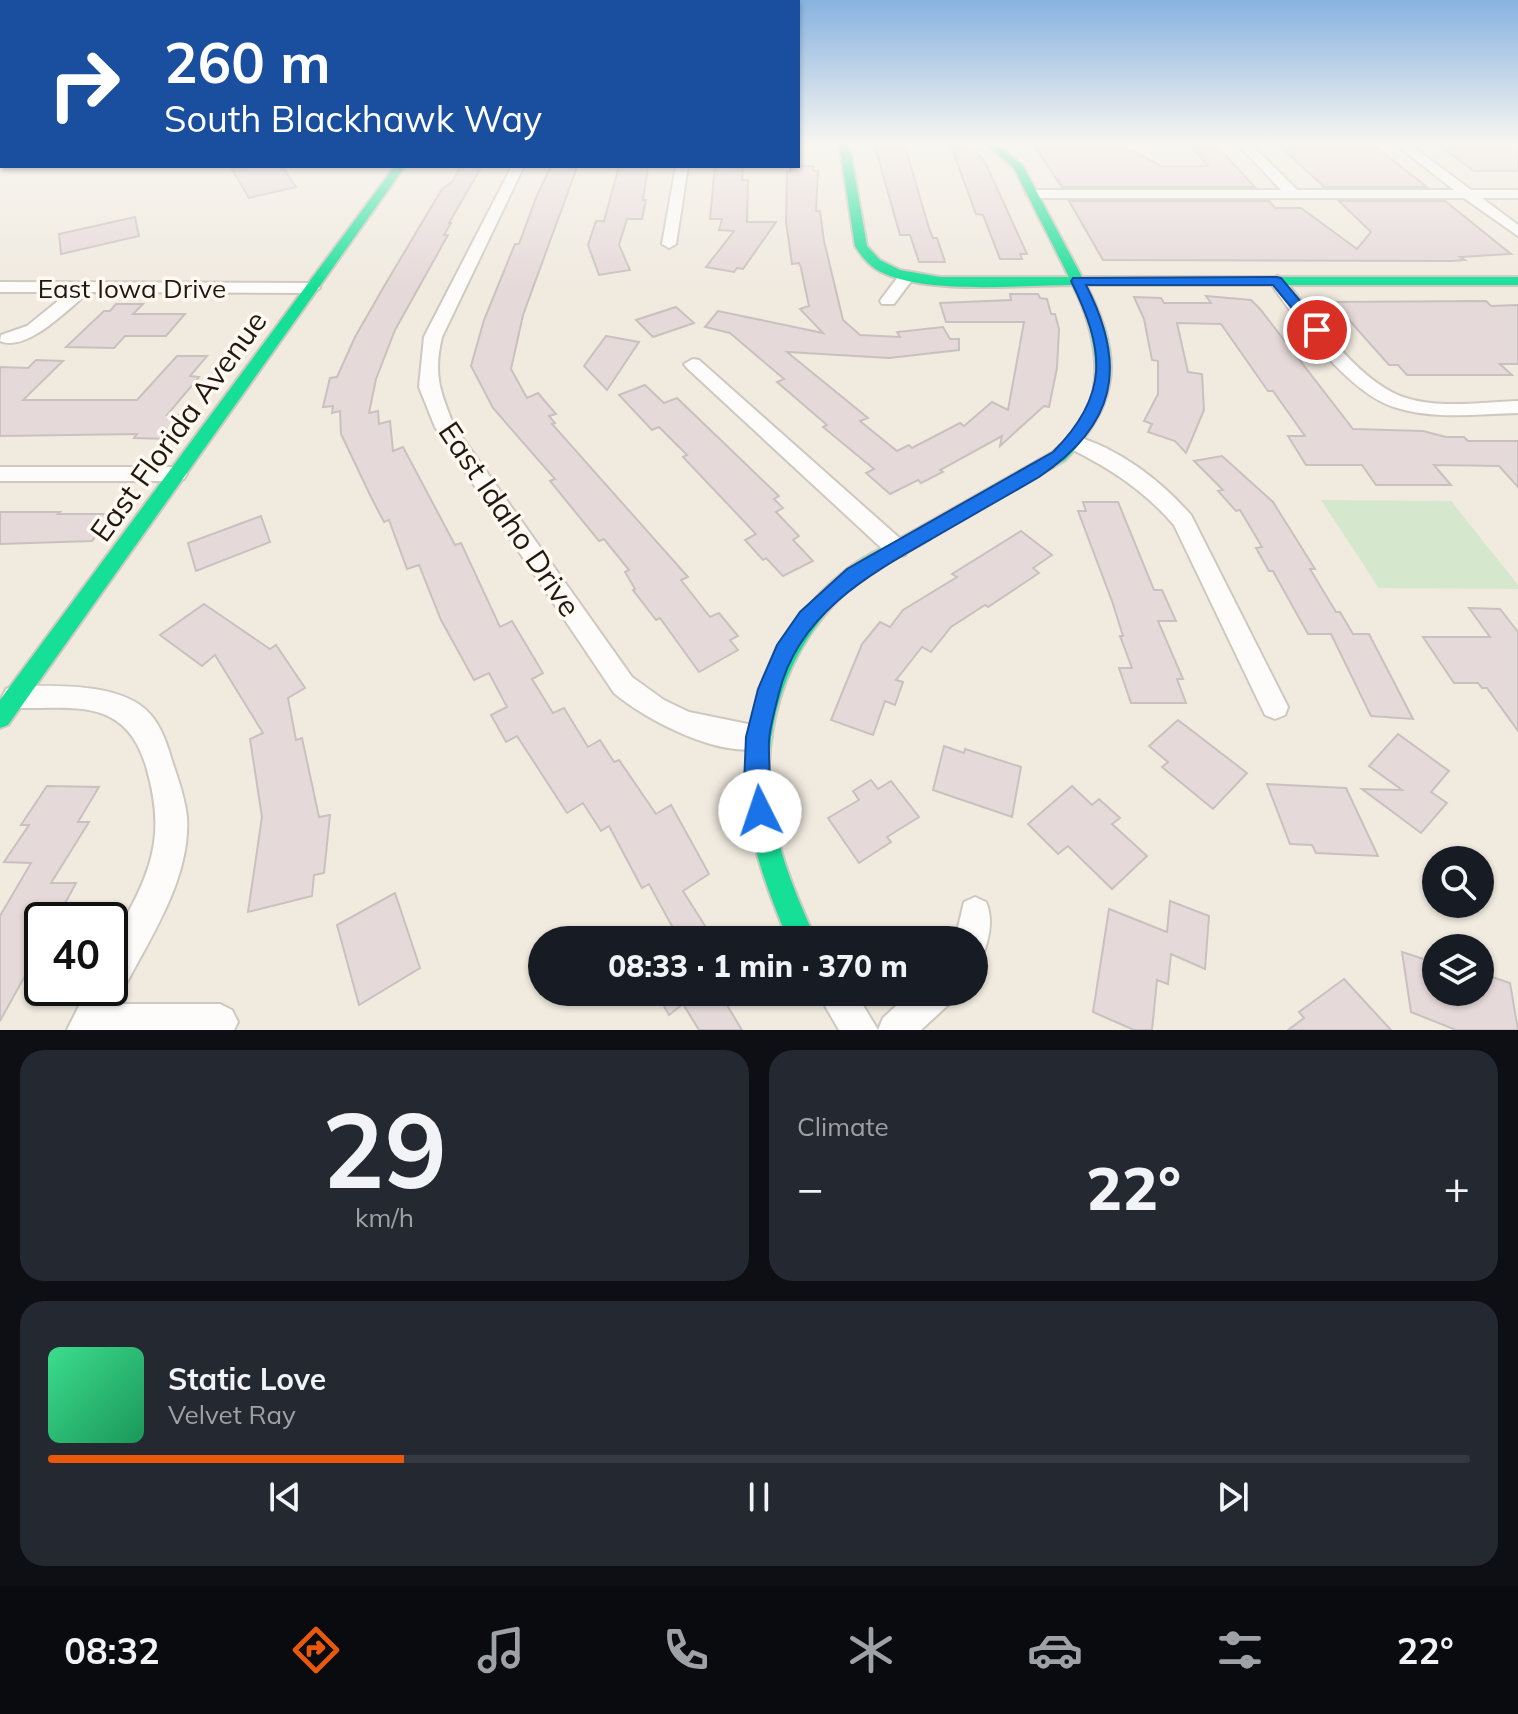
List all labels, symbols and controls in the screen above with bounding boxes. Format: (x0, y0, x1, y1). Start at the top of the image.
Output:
text: 260 m (164, 27, 331, 97)
icon: right (32, 32, 136, 136)
text: South Blackhawk Way (164, 96, 542, 141)
street label: East Iowa Drive (38, 272, 226, 305)
pin (1283, 296, 1351, 364)
street label: East Florida Avenue (82, 303, 274, 549)
icon: arrive (1295, 308, 1339, 352)
street label: East Idaho Drive (431, 414, 589, 624)
position arrow (718, 769, 802, 853)
map controls (1422, 846, 1494, 1006)
button: search (1422, 846, 1494, 918)
speed limit sign: 40 (24, 902, 128, 1006)
button: layers (1422, 934, 1494, 1006)
text: 08:33 · 1 min · 370 m (608, 947, 908, 985)
text: 29 (322, 1083, 447, 1214)
text: Climate (797, 1110, 889, 1143)
text: 22° (1086, 1150, 1181, 1225)
text: − (797, 1160, 823, 1215)
text: + (1444, 1160, 1470, 1215)
text: km/h (355, 1201, 414, 1234)
text: Static Love (168, 1360, 326, 1398)
text: Velvet Ray (168, 1398, 296, 1431)
icon: previous (263, 1475, 307, 1519)
icon: pause (737, 1475, 781, 1519)
icon: next (1211, 1475, 1255, 1519)
icon: directions (288, 1622, 344, 1678)
icon: music (473, 1622, 529, 1678)
icon: phone (658, 1622, 714, 1678)
icon: climate (843, 1622, 899, 1678)
icon: car (1027, 1622, 1083, 1678)
icon: filters (1212, 1622, 1268, 1678)
text: 08:32 (64, 1628, 160, 1673)
text: 22° (1397, 1628, 1454, 1673)

